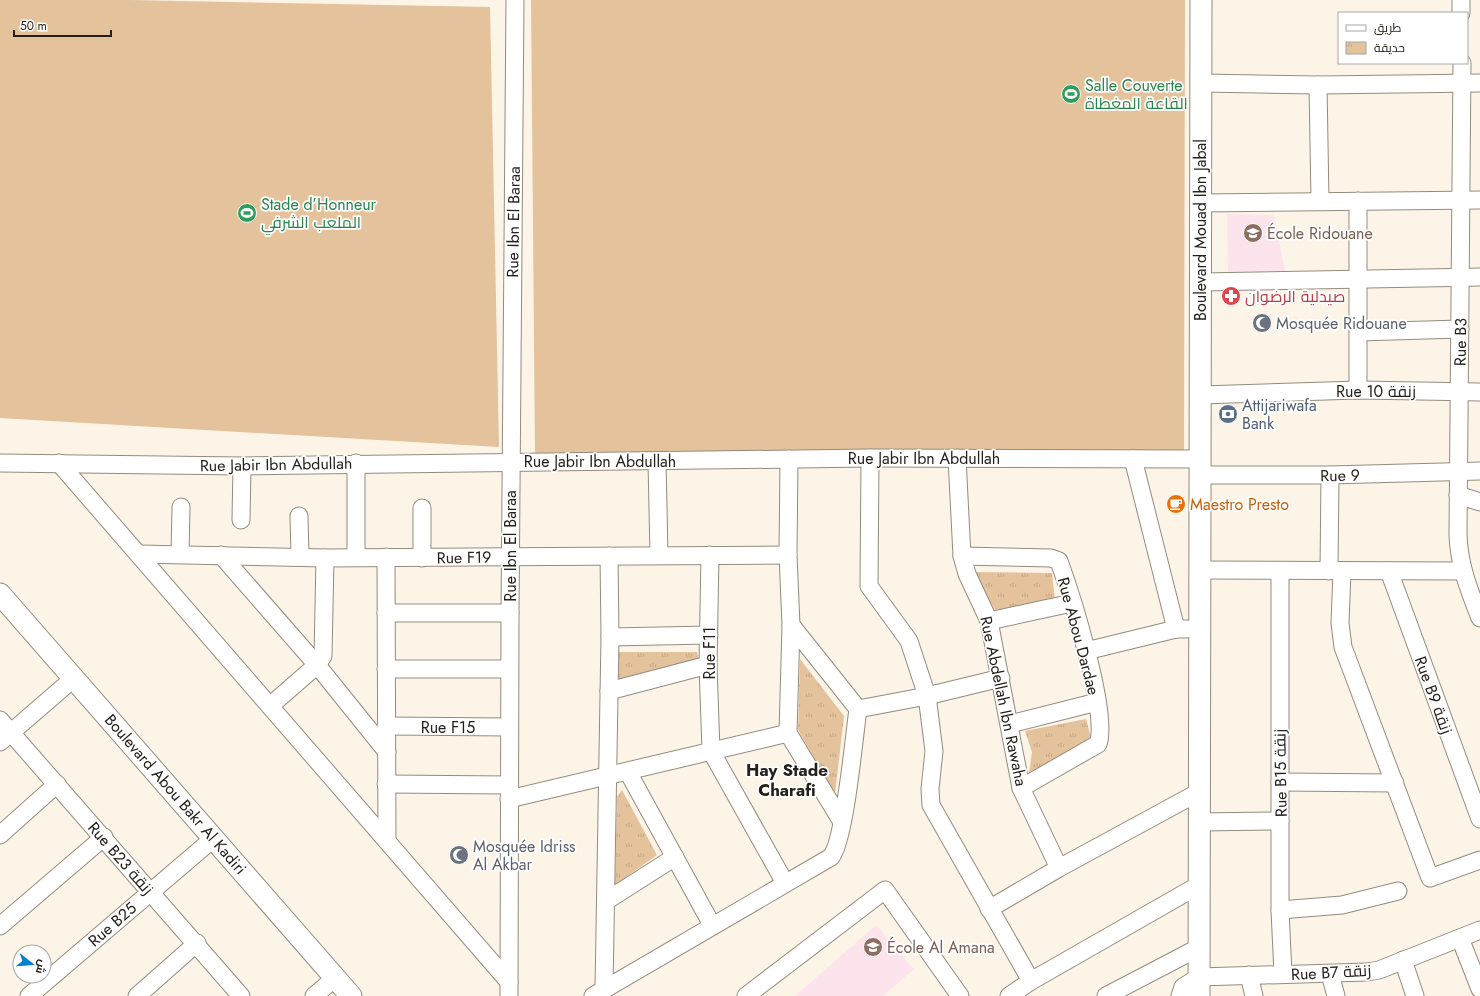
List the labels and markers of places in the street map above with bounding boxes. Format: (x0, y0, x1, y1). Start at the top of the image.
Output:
place label: Salle Couverte القاعة المغطاة (1085, 74, 1188, 115)
sports icon: Salle Couverte القاعة المغطاة (1060, 83, 1082, 105)
place label: Stade d’Honneur الملعب الشرفي (261, 193, 377, 236)
sports icon: Stade d’Honneur الملعب الشرفي (236, 202, 258, 224)
school or university icon: École Ridouane (1242, 222, 1264, 244)
place label: École Ridouane (1267, 222, 1373, 245)
pharmacy icon: صيدلية الرضوان (1220, 285, 1242, 307)
place label: صيدلية الرضوان (1245, 285, 1345, 308)
mosque icon: Mosquée Ridouane (1251, 312, 1273, 334)
place label: Mosquée Ridouane (1276, 312, 1407, 335)
place label: Attijariwafa Bank (1242, 394, 1317, 435)
bank icon: Attijariwafa Bank (1217, 403, 1239, 425)
cafe icon: Maestro Presto (1165, 493, 1187, 515)
place label: Maestro Presto (1190, 493, 1289, 516)
place label: Mosquée Idriss Al Akbar (473, 835, 576, 876)
mosque icon: Mosquée Idriss Al Akbar (448, 844, 470, 866)
school or university icon: École Al Amana (862, 936, 884, 958)
place label: École Al Amana (887, 936, 995, 959)

